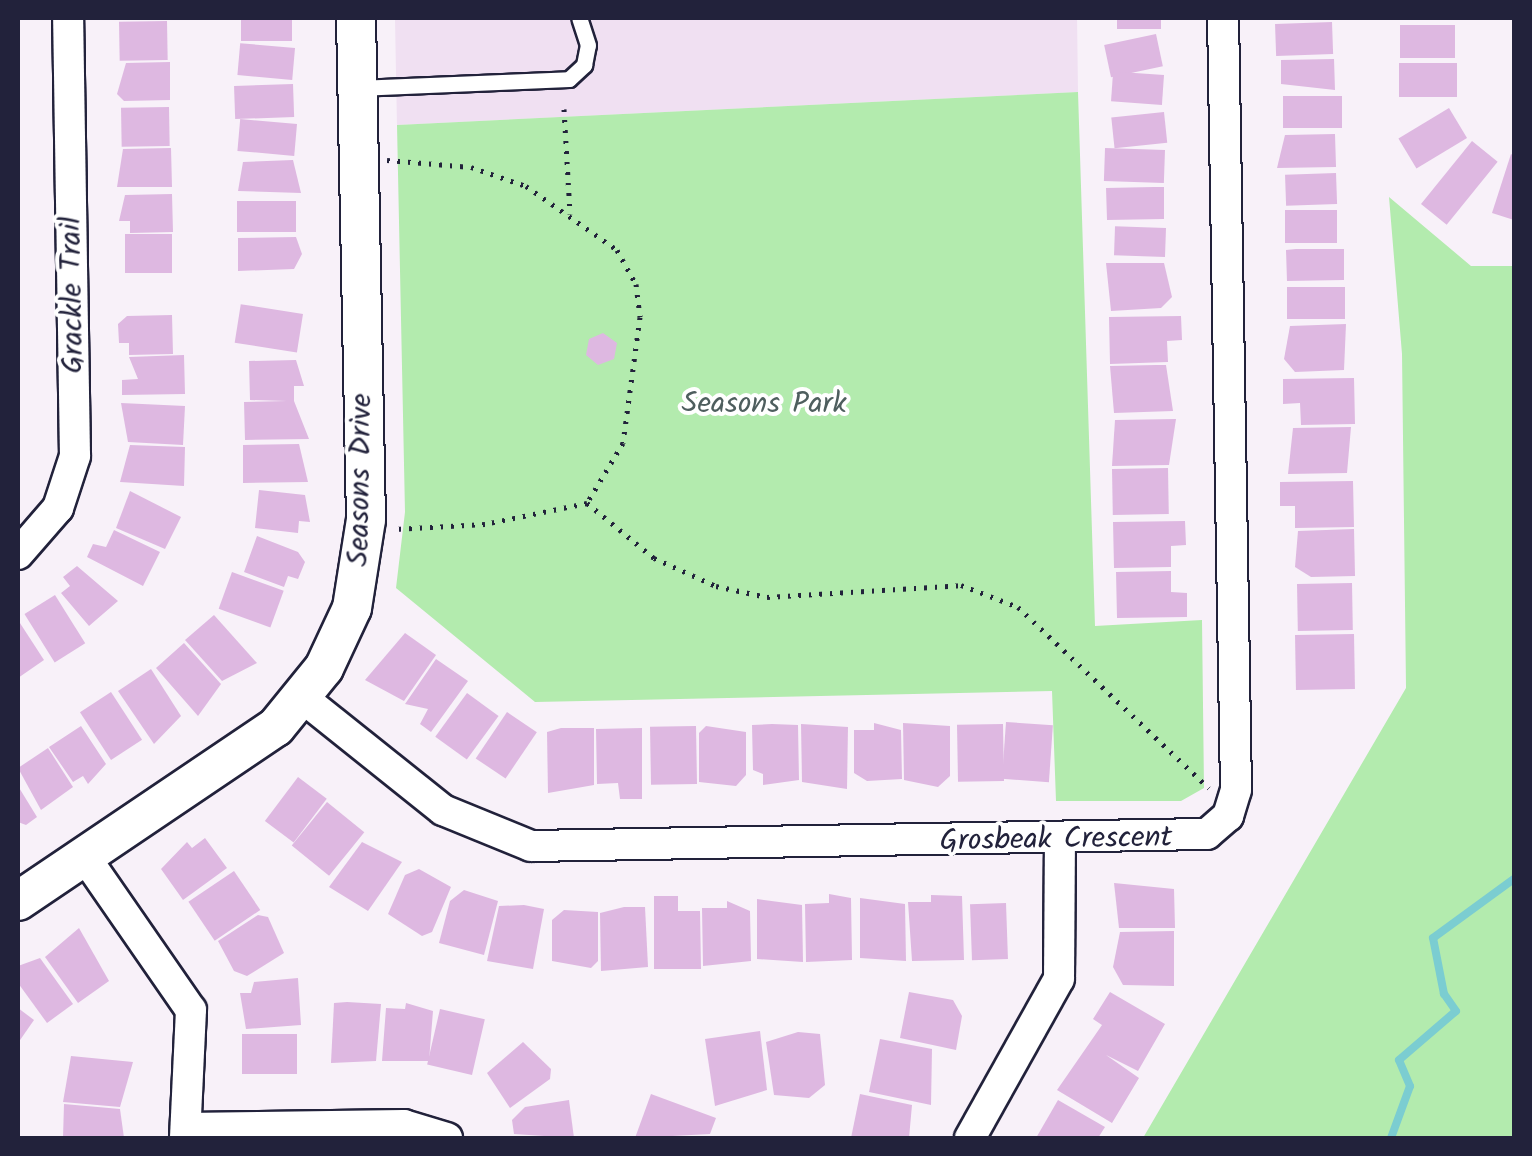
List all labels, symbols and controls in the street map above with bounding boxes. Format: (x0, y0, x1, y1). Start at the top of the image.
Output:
street label: Grackle Trail (54, 216, 92, 374)
park label: Seasons Park (681, 386, 847, 422)
street label: Seasons Drive (341, 393, 381, 567)
street label: Grosbeak Crescent (939, 820, 1173, 860)

